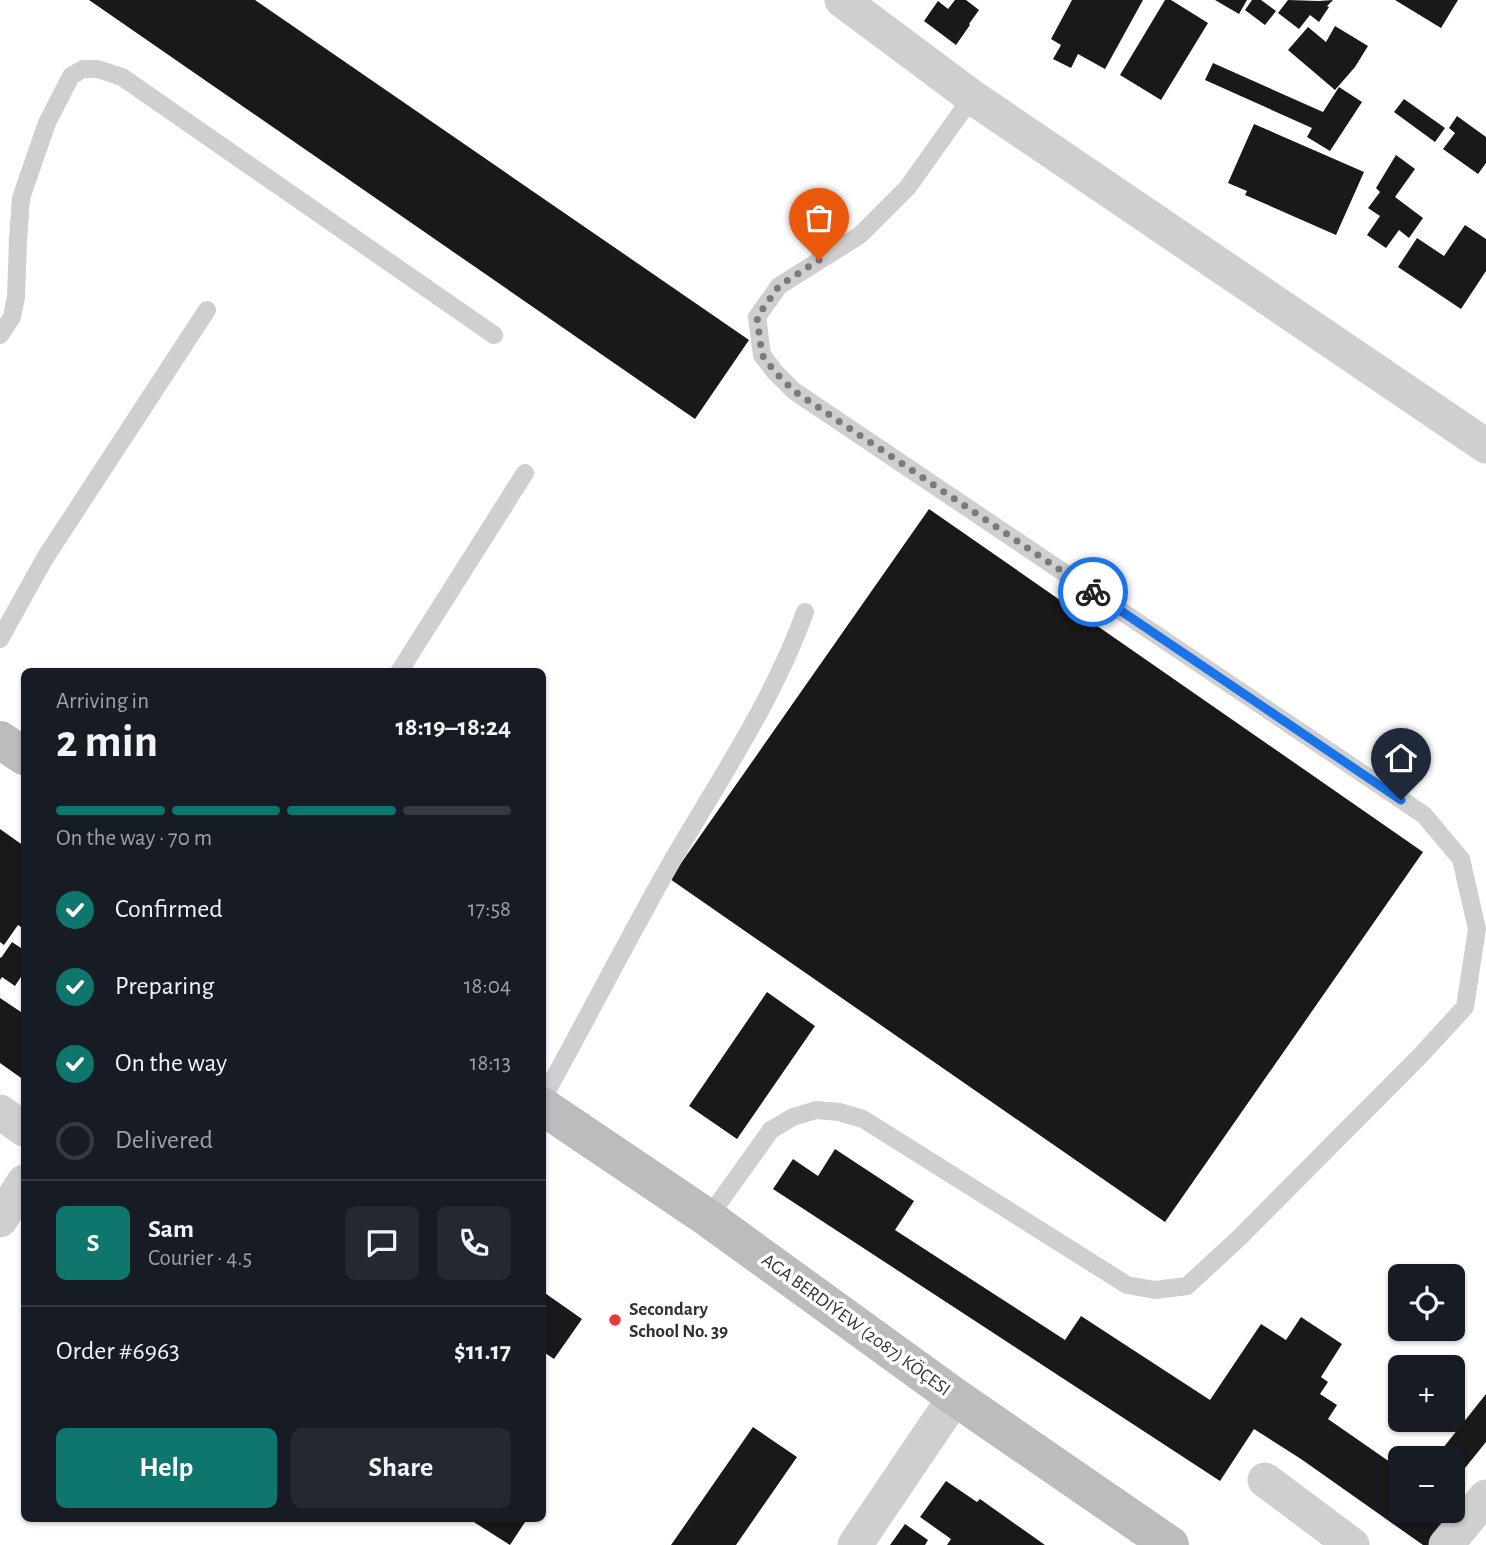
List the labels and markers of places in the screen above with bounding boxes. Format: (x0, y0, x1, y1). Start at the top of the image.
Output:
pin (789, 188, 849, 260)
pin (1371, 728, 1431, 800)
place label: Secondary School No. 39 (629, 1300, 728, 1341)
marker: Secondary School No. 39 (607, 1312, 623, 1328)

